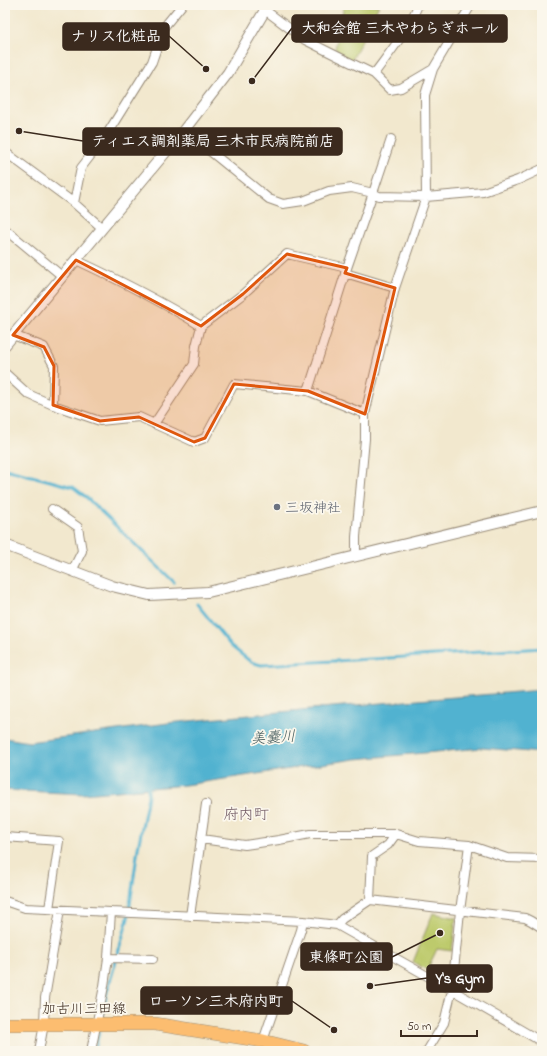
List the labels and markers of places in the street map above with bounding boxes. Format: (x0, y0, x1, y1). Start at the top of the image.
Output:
callout: 大和会館 三木やわらぎホール (292, 15, 507, 42)
callout: ナリス化粧品 (63, 23, 169, 50)
callout: ティエス調剤薬局 三木市民病院前店 (83, 128, 342, 155)
place label: 三坂神社 (285, 498, 341, 519)
marker: 三坂神社 (272, 502, 282, 512)
callout: 東條町公園 (301, 943, 392, 970)
callout: Y's Gym (427, 965, 492, 992)
callout: ローソン三木府内町 (141, 987, 292, 1014)

